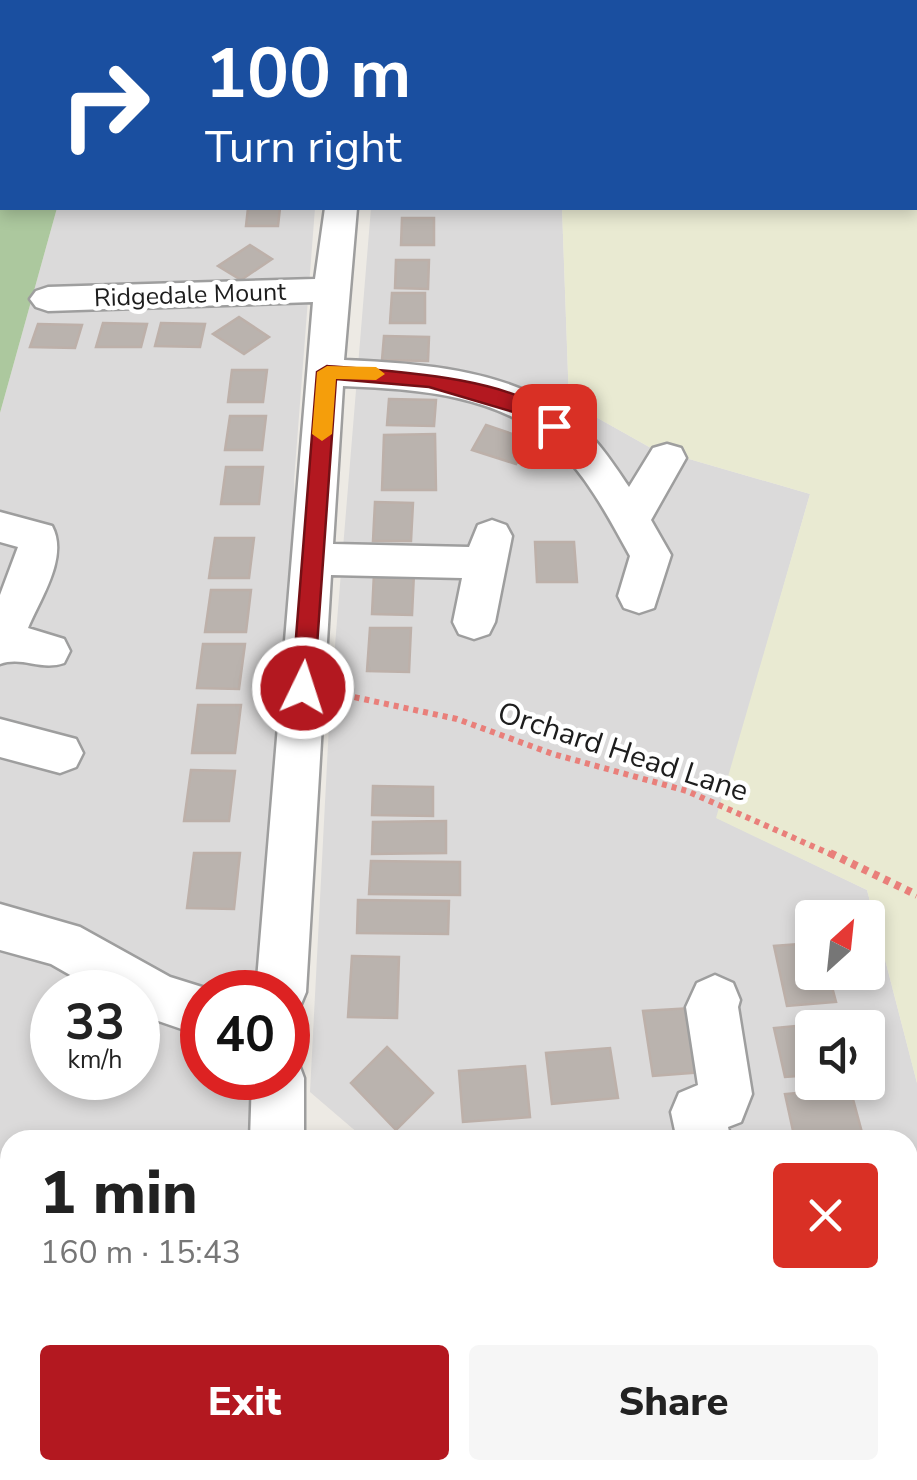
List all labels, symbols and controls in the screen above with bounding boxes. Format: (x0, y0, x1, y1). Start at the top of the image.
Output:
text: 100 m (205, 26, 411, 122)
icon: right (40, 40, 170, 170)
text: Turn right (205, 117, 402, 178)
street label: Ridgedale Mount (93, 275, 287, 315)
pin (512, 384, 597, 469)
icon: arrive (527, 399, 582, 454)
position arrow (251, 636, 355, 740)
street label: Orchard Head Lane (492, 692, 754, 812)
north arrow (795, 900, 885, 990)
map controls (795, 900, 885, 1100)
speed limit sign: 40 (180, 970, 310, 1100)
text: 33 (65, 988, 125, 1057)
button: sound (795, 1010, 885, 1100)
text: km/h (67, 1043, 123, 1077)
text: 1 min (40, 1152, 198, 1234)
button: close (773, 1163, 878, 1268)
text: 160 m · 15:43 (40, 1231, 241, 1274)
button: Exit (40, 1345, 449, 1460)
button: Share (469, 1345, 878, 1460)

